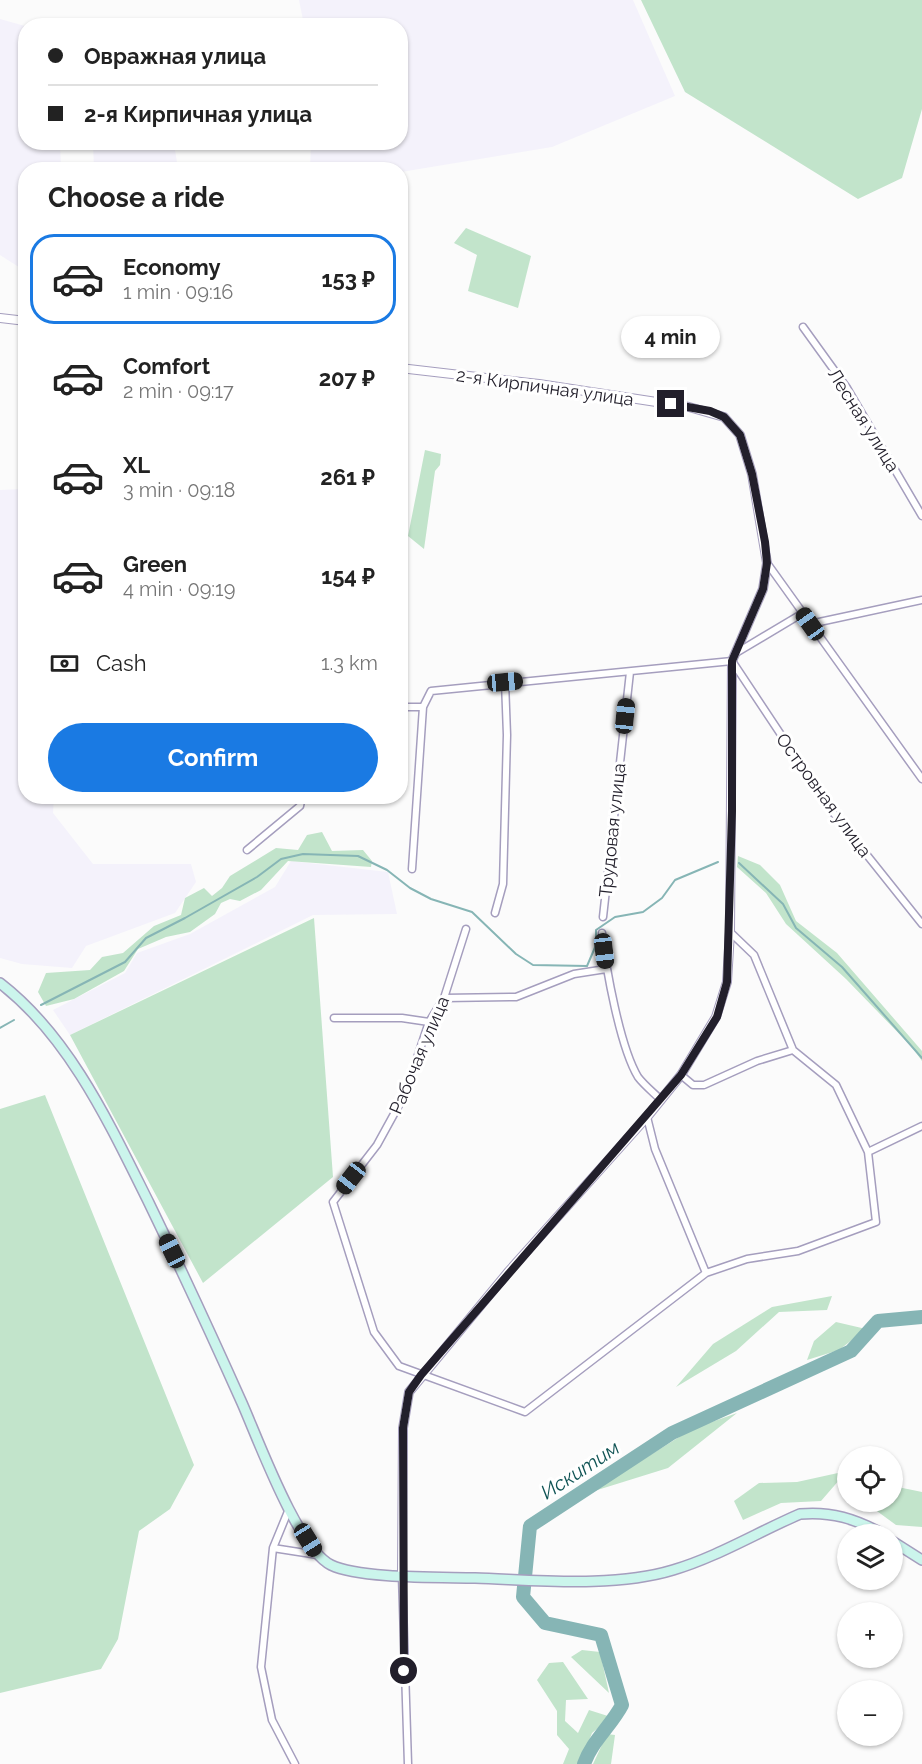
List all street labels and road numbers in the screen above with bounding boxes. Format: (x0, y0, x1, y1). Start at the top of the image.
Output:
street label: 2-я Кирпичная улица (455, 364, 635, 410)
street label: Лесная улица (824, 364, 904, 476)
street label: Островная улица (772, 729, 876, 861)
street label: Трудовая улица (595, 762, 629, 898)
street label: Рабочая улица (385, 993, 453, 1117)

